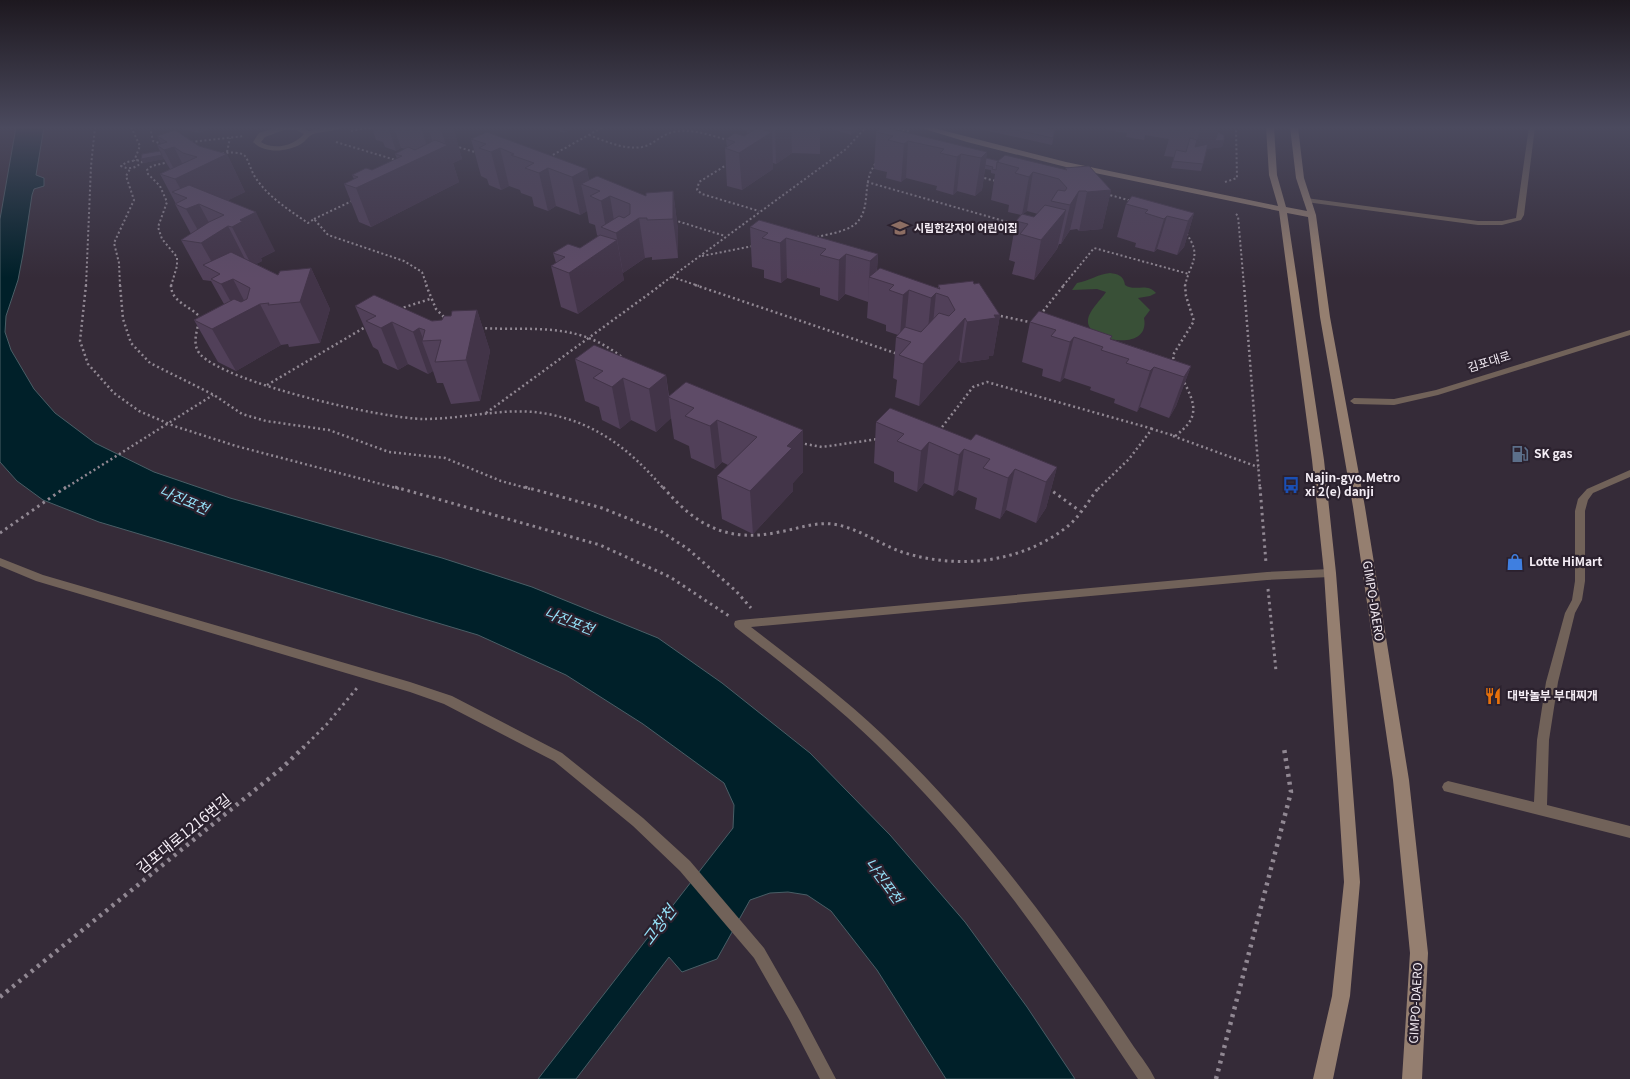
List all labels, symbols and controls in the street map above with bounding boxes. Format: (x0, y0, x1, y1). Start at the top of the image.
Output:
school or university icon: 시립한강자이 어린이집 (890, 218, 910, 238)
place label: 시립한강자이 어린이집 (914, 219, 1018, 235)
street label: 김포대로 (1465, 346, 1512, 375)
fuel station icon: SK gas (1510, 444, 1530, 464)
place label: SK gas (1534, 444, 1572, 461)
place label: Najin-gyo.Metro xi 2(e) danji (1305, 468, 1400, 499)
bus stop icon: Najin-gyo.Metro xi 2(e) danji (1281, 475, 1301, 495)
water label: 나진포천 (157, 480, 213, 519)
shop icon: Lotte HiMart (1505, 552, 1525, 572)
place label: Lotte HiMart (1529, 552, 1602, 569)
street label: GIMPO-DAERO (1360, 559, 1389, 642)
water label: 나진포천 (542, 601, 598, 639)
restaurant icon: 대박놀부 부대찌개 (1483, 686, 1503, 706)
place label: 대박놀부 부대찌개 (1507, 686, 1598, 703)
street label: 김포대로1216번길 (131, 788, 235, 878)
water label: 나진포천 (862, 854, 909, 908)
water label: 고창천 (635, 898, 682, 949)
street label: GIMPO-DAERO (1404, 962, 1425, 1044)

